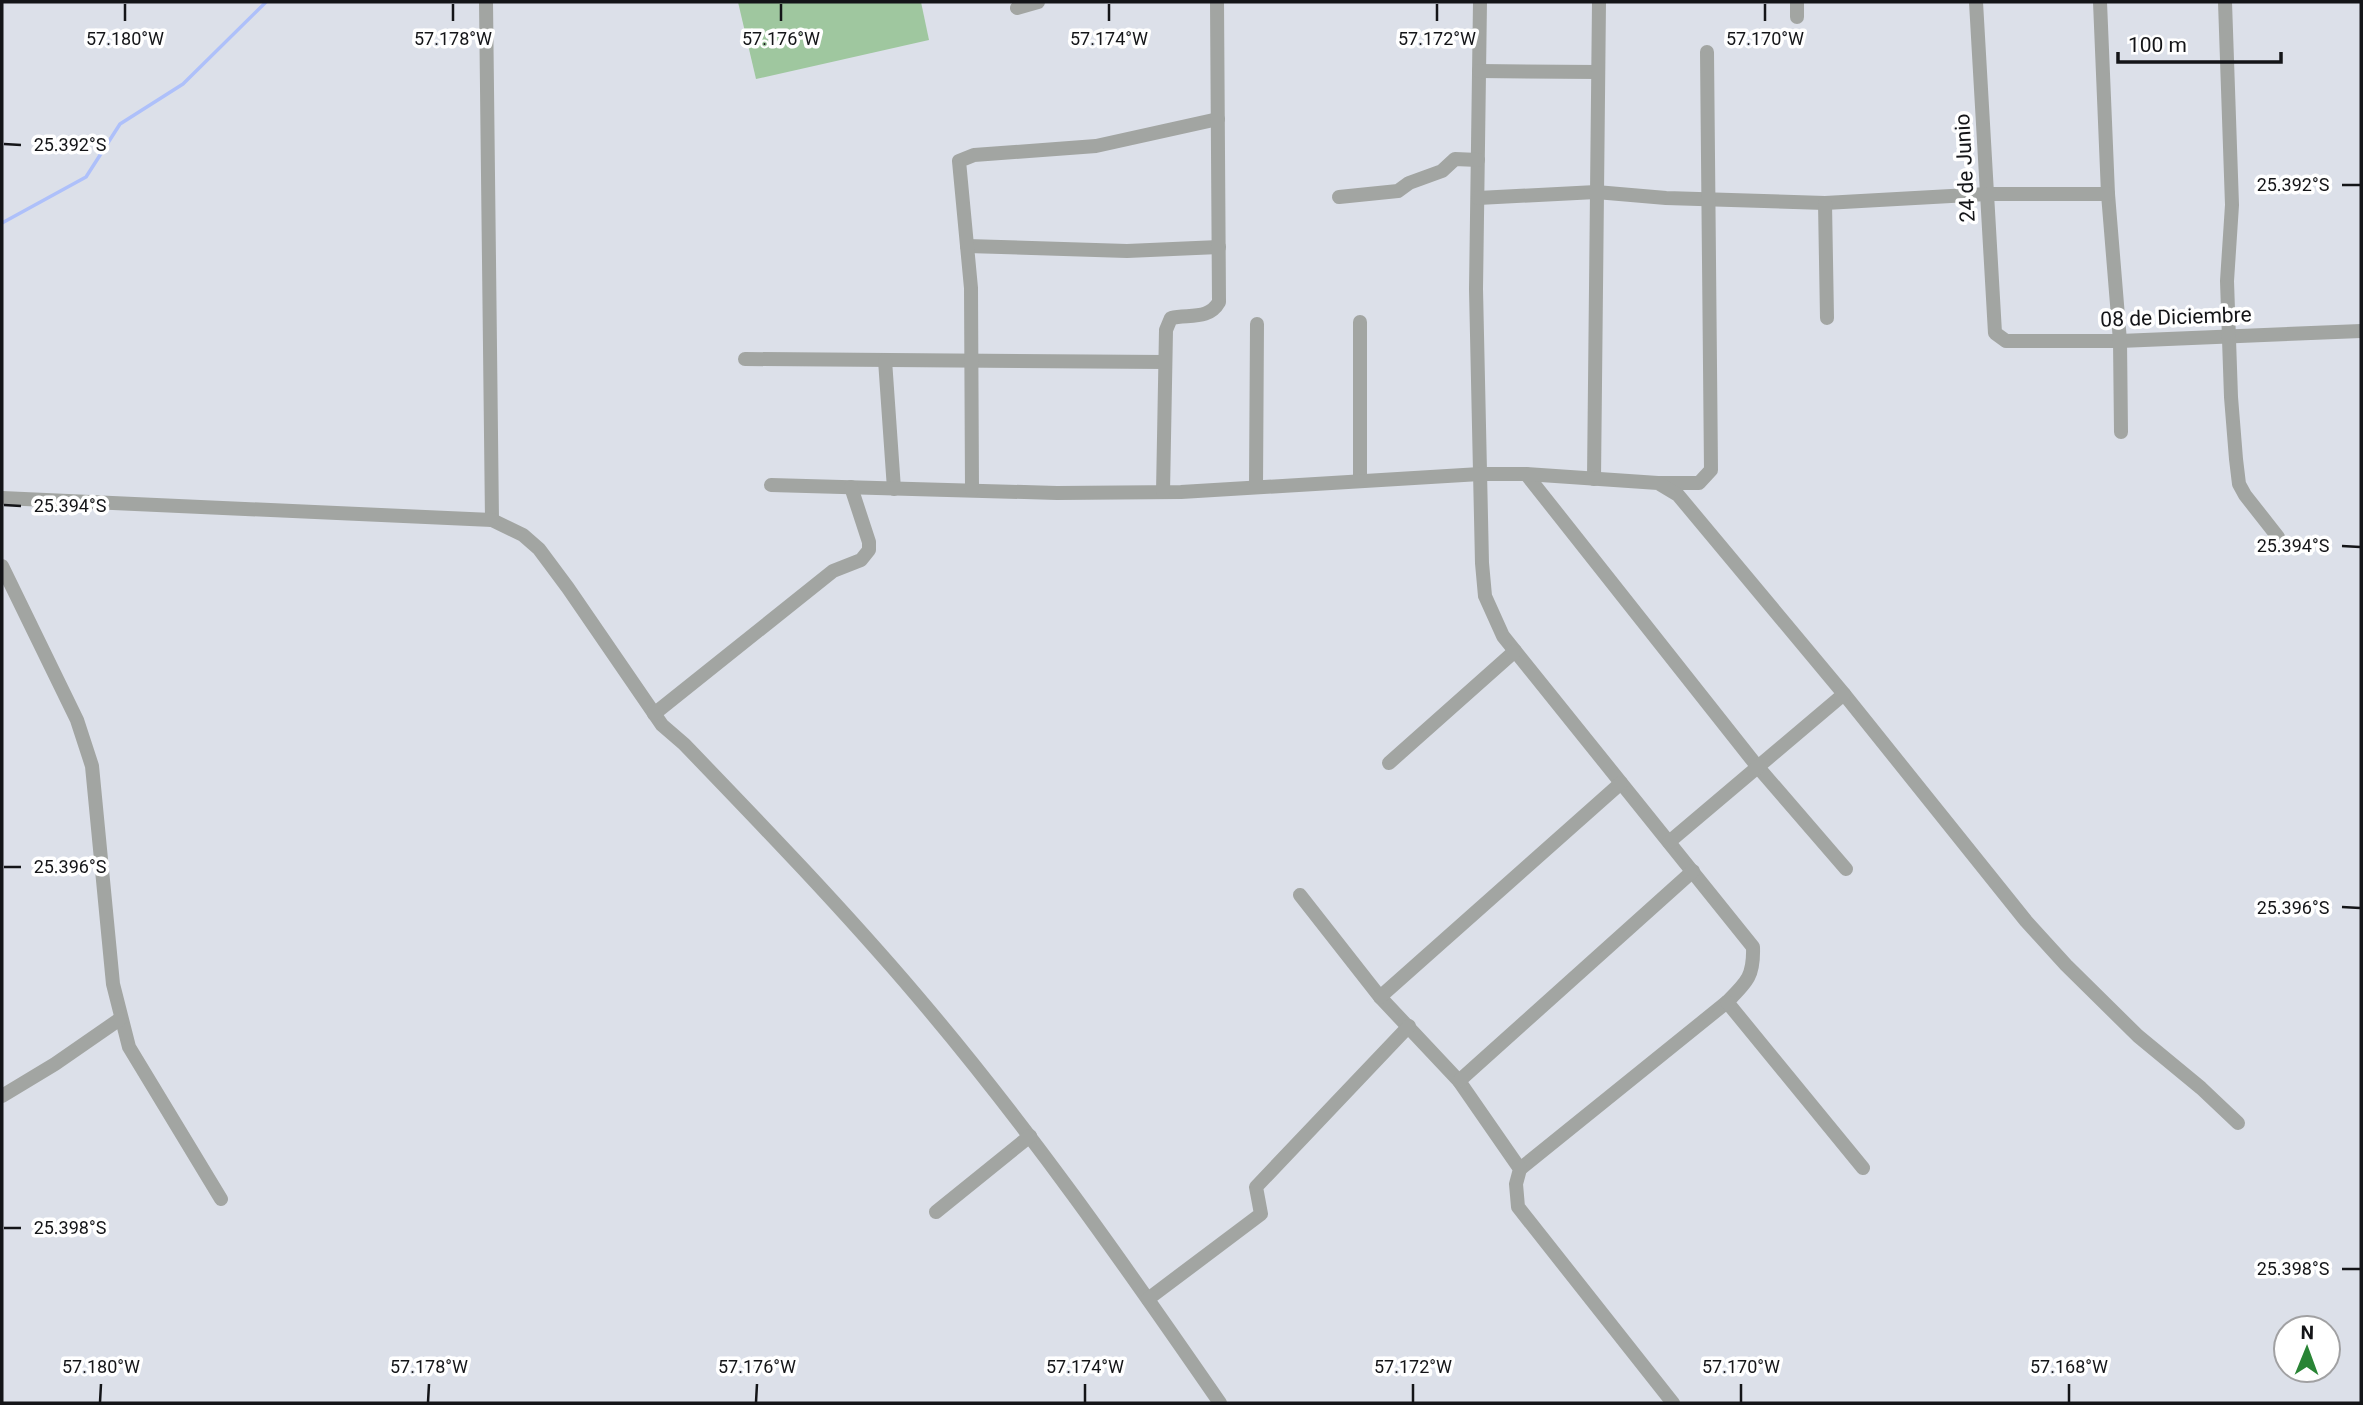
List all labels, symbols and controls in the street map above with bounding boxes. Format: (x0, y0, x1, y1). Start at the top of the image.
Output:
scale bar (2118, 21, 2281, 65)
text: 57.180°W (86, 28, 164, 49)
text: 57.178°W (414, 28, 492, 49)
text: 57.176°W (742, 28, 820, 49)
text: 57.174°W (1070, 28, 1148, 49)
text: 57.172°W (1398, 28, 1476, 49)
text: 57.170°W (1726, 28, 1804, 49)
text: 100 m (2128, 33, 2187, 57)
street label: 24 de Junio (1950, 113, 1980, 223)
text: 25.392°S (34, 134, 107, 155)
text: 25.392°S (2257, 174, 2330, 195)
street label: 08 de Diciembre (2100, 302, 2252, 332)
text: 25.394°S (34, 495, 107, 516)
text: 25.394°S (2257, 535, 2330, 556)
text: 25.396°S (34, 856, 107, 877)
text: 25.396°S (2257, 897, 2330, 918)
text: 25.398°S (34, 1217, 107, 1238)
text: 25.398°S (2257, 1258, 2330, 1279)
north arrow (2272, 1314, 2342, 1384)
text: N (2300, 1321, 2314, 1344)
text: 57.180°W (62, 1356, 140, 1377)
text: 57.178°W (390, 1356, 468, 1377)
text: 57.176°W (718, 1356, 796, 1377)
text: 57.174°W (1046, 1356, 1124, 1377)
text: 57.172°W (1374, 1356, 1452, 1377)
text: 57.170°W (1702, 1356, 1780, 1377)
text: 57.168°W (2030, 1356, 2108, 1377)

